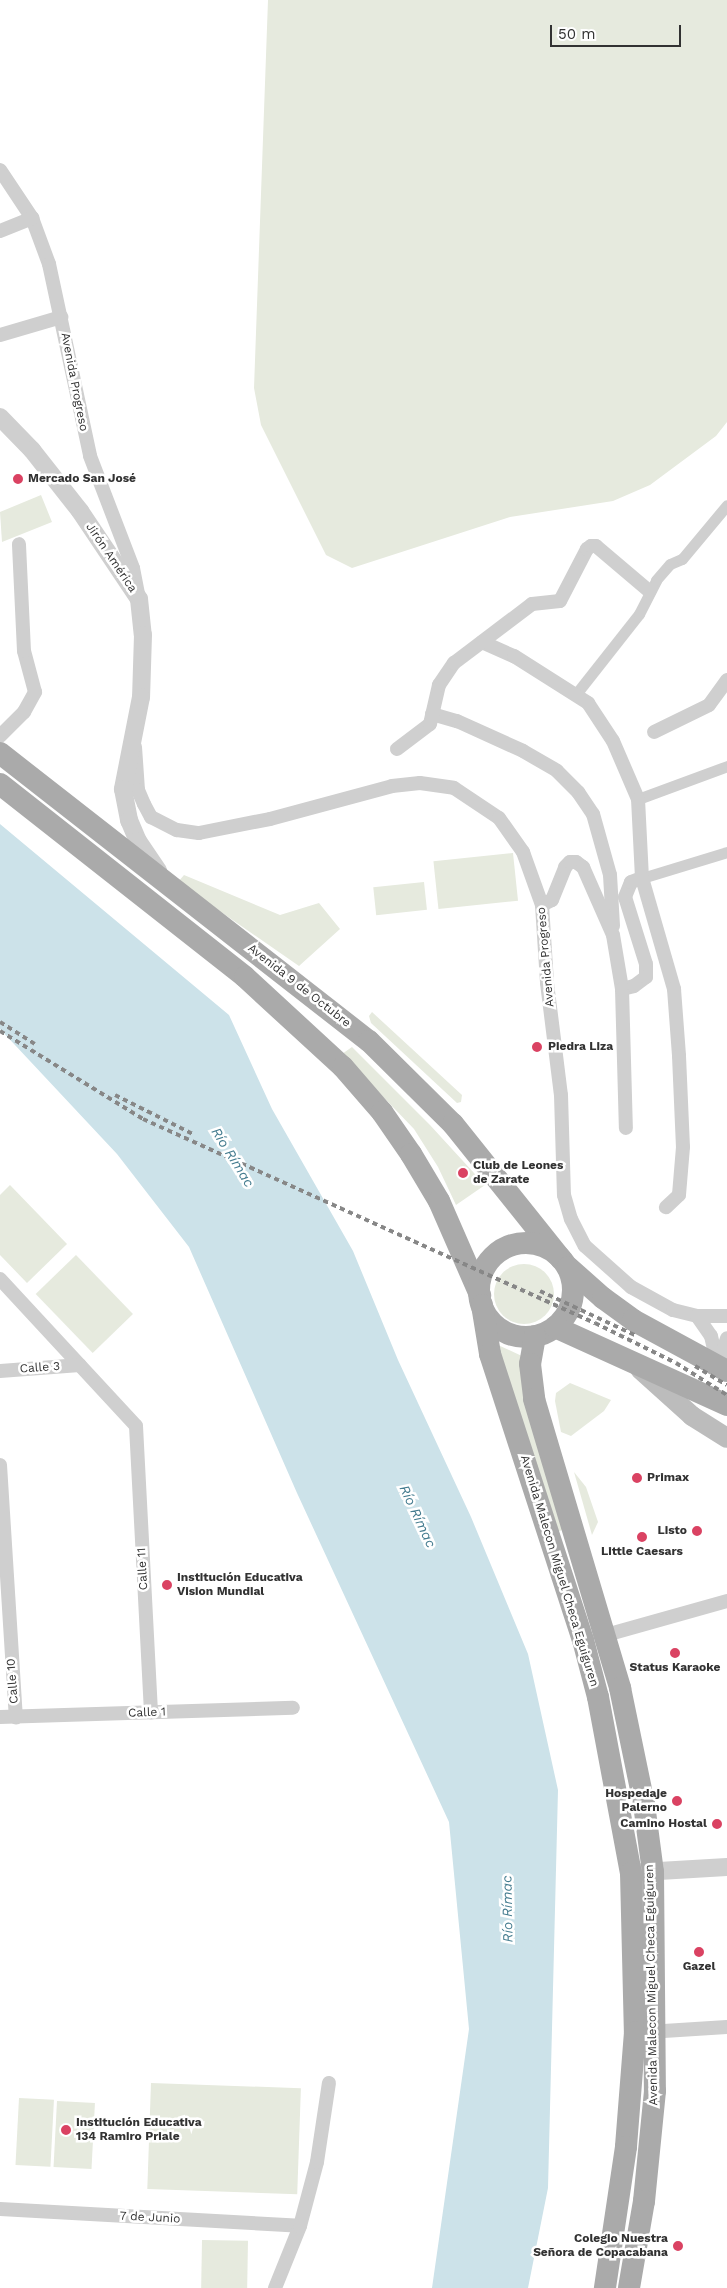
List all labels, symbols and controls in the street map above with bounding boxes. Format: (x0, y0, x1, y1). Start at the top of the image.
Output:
scale bar (552, 15, 683, 47)
text: 50 m (558, 25, 595, 43)
street label: Avenida Progreso (57, 331, 91, 433)
place label: Mercado San José (28, 472, 136, 486)
marker: Mercado San José (12, 473, 24, 485)
street label: Jirón América (82, 520, 140, 596)
street label: Avenida Progreso (534, 906, 558, 1008)
street label: Avenida 9 de Octubre (245, 941, 353, 1031)
marker: Piedra Liza (530, 1040, 544, 1054)
place label: Piedra Liza (548, 1040, 613, 1054)
water label: Río Rímac (208, 1124, 258, 1190)
place label: Club de Leones de Zarate (473, 1159, 563, 1187)
marker: Club de Leones de Zarate (457, 1167, 469, 1179)
street label: Calle 3 (19, 1359, 61, 1377)
street label: Avenida Malecon Miguel Checa Eguiguren (517, 1453, 601, 1689)
place label: Primax (647, 1471, 689, 1485)
marker: Primax (631, 1472, 643, 1484)
water label: Río Rímac (396, 1482, 440, 1550)
place label: Listo (657, 1524, 687, 1538)
marker: Listo (691, 1525, 703, 1537)
marker: Little Caesars (636, 1531, 648, 1543)
place label: Little Caesars (601, 1545, 683, 1559)
street label: Calle 11 (135, 1547, 151, 1591)
place label: Institución Educativa Vision Mundial (177, 1571, 303, 1599)
marker: Institución Educativa Vision Mundial (161, 1579, 173, 1591)
marker: Status Karaoke (669, 1647, 681, 1659)
street label: Calle 10 (4, 1658, 22, 1704)
place label: Status Karaoke (630, 1661, 720, 1675)
street label: Calle 1 (128, 1705, 166, 1721)
place label: Hospedaje Palerno (605, 1787, 667, 1815)
marker: Hospedaje Palerno (671, 1795, 683, 1807)
place label: Camino Hostal (620, 1817, 707, 1831)
marker: Camino Hostal (711, 1818, 723, 1830)
street label: Avenida Malecon Miguel Checa Eguiguren (643, 1864, 661, 2106)
water label: Río Rímac (498, 1875, 516, 1943)
marker: Gazel (693, 1946, 705, 1958)
place label: Gazel (683, 1960, 715, 1974)
place label: Institución Educativa 134 Ramiro Priale (76, 2116, 202, 2144)
marker: Institución Educativa 134 Ramiro Priale (60, 2124, 72, 2136)
street label: 7 de Junio (119, 2209, 181, 2227)
place label: Colegio Nuestra Señora de Copacabana (533, 2232, 668, 2260)
marker: Colegio Nuestra Señora de Copacabana (672, 2240, 684, 2252)

